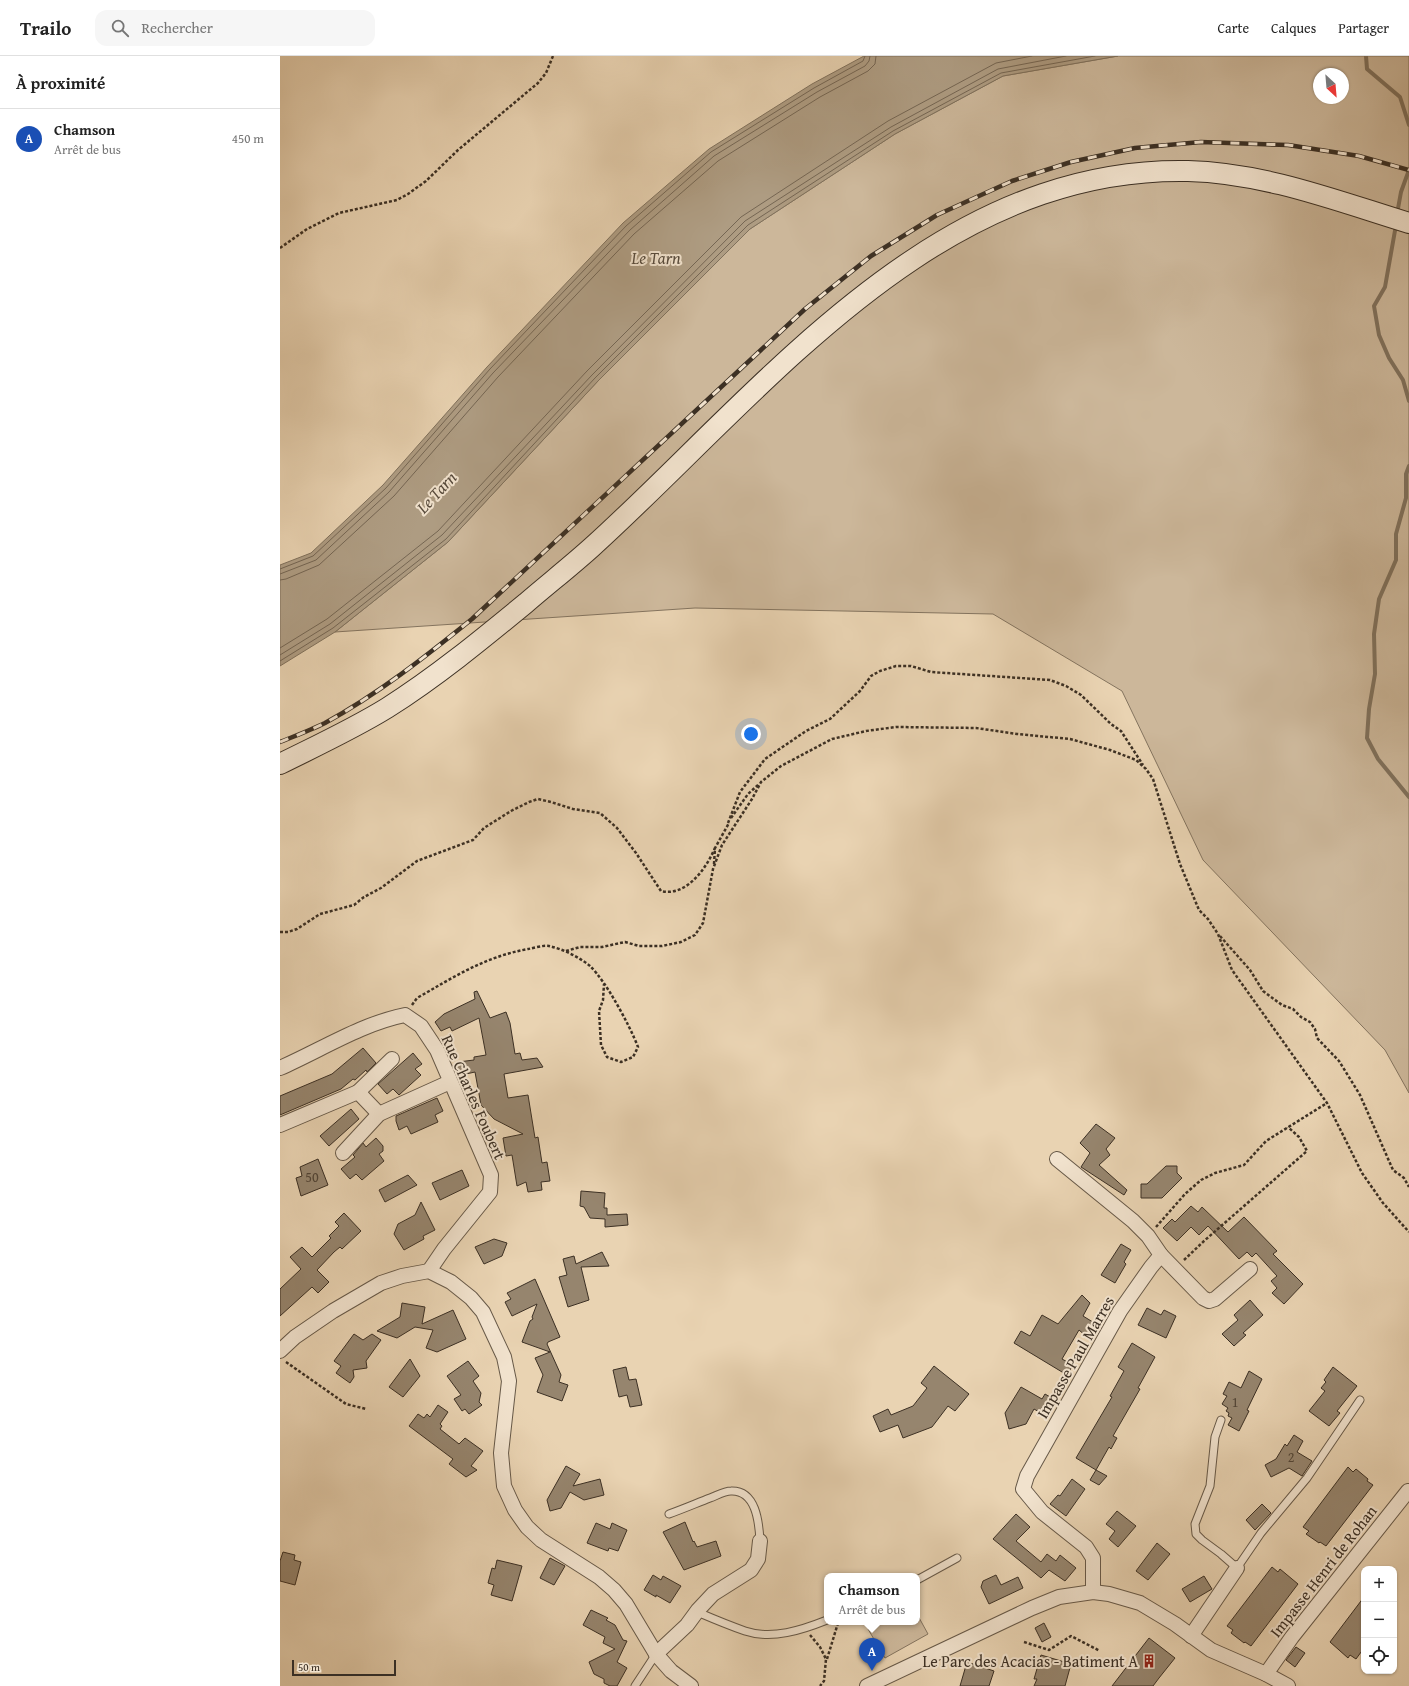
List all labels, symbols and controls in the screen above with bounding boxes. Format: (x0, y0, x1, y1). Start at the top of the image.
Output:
search box (95, 10, 375, 46)
text: Trailo (20, 14, 71, 42)
icon: search (109, 17, 131, 39)
text: Rechercher (141, 17, 213, 38)
text: Carte (1217, 18, 1249, 38)
text: Calques (1271, 18, 1316, 38)
text: Partager (1338, 18, 1389, 38)
north arrow (1313, 68, 1349, 104)
text: À proximité (16, 70, 105, 95)
text: Chamson (54, 119, 115, 140)
text: A (25, 129, 33, 148)
text: 450 m (232, 129, 264, 148)
text: Arrêt de bus (54, 140, 121, 159)
water label: Le Tarn (630, 245, 681, 270)
water label: Le Tarn (409, 465, 462, 519)
your location (741, 724, 761, 744)
street label: Rue Charles Foubert (436, 1031, 512, 1164)
house number: 50 (305, 1167, 319, 1187)
street label: Impasse Paul Marres (1030, 1291, 1120, 1423)
house number: 1 (1232, 1392, 1238, 1412)
house number: 2 (1288, 1447, 1294, 1467)
street label: Impasse Henri de Rohan (1264, 1500, 1382, 1642)
map controls (1361, 1566, 1397, 1674)
button: + (1361, 1566, 1397, 1602)
popup (824, 1573, 920, 1625)
text: Chamson (839, 1579, 900, 1600)
text: Arrêt de bus (839, 1600, 905, 1619)
button: − (1361, 1602, 1397, 1638)
pin: A (859, 1638, 885, 1671)
button: locate (1361, 1638, 1397, 1674)
place label: Le Parc des Acacias - Batiment A (923, 1649, 1138, 1673)
building icon: Le Parc des Acacias - Batiment A (1141, 1653, 1157, 1669)
scale bar (292, 1658, 396, 1677)
text: 50 m (298, 1659, 320, 1675)

